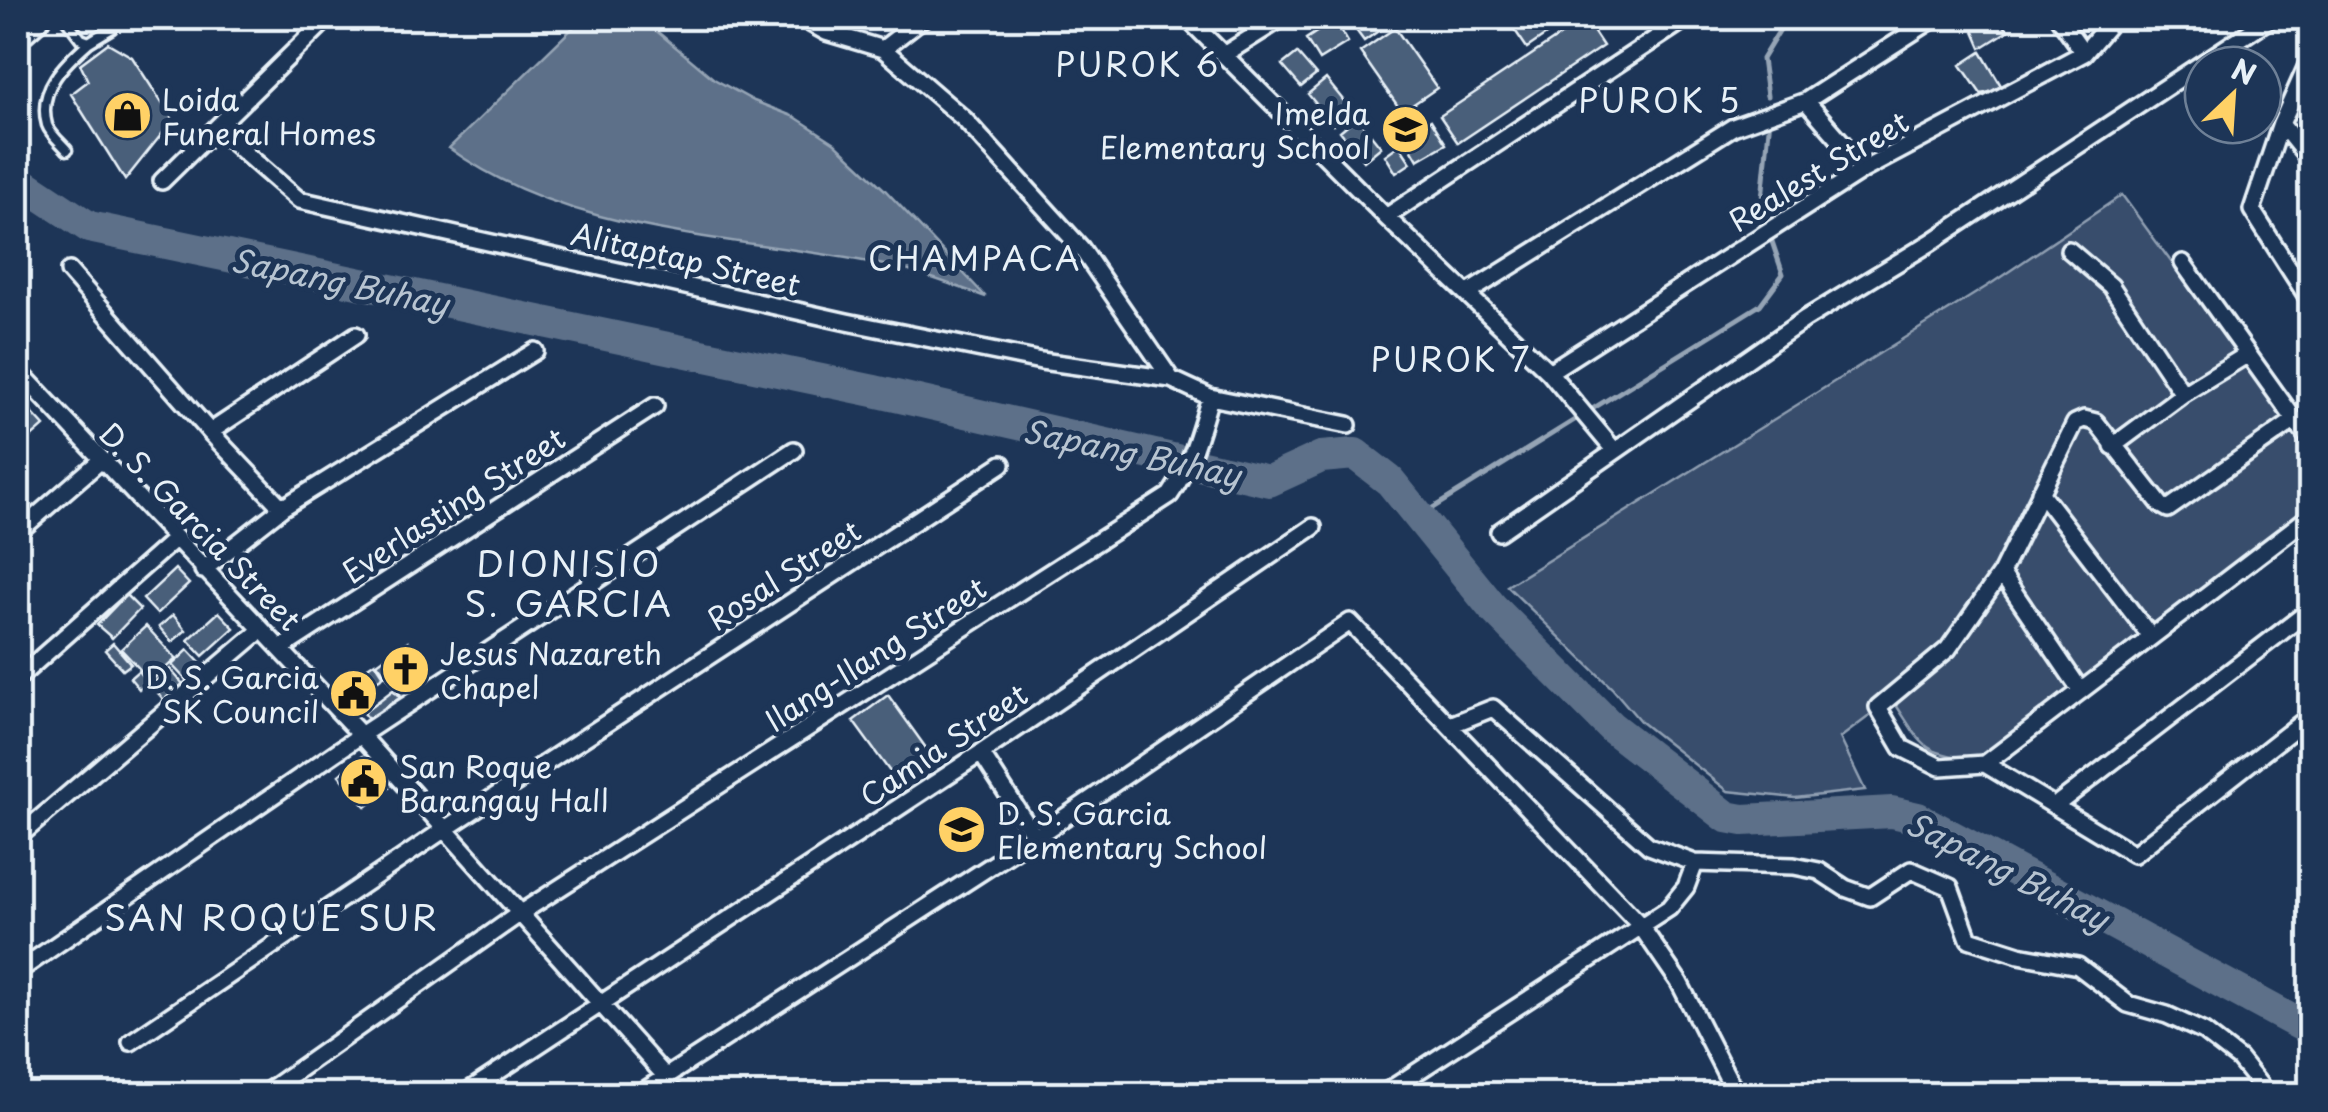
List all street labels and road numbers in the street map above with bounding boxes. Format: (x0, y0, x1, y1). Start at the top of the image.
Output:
street label: Realest Street (1719, 98, 1917, 242)
street label: Alitaptap Street (567, 210, 805, 306)
street label: D. S. Garcia Street (90, 412, 312, 640)
street label: Everlasting Street (333, 415, 573, 593)
street label: Rosal Street (697, 508, 869, 640)
street label: Ilang-Ilang Street (755, 564, 995, 742)
street label: Camia Street (850, 671, 1036, 817)

